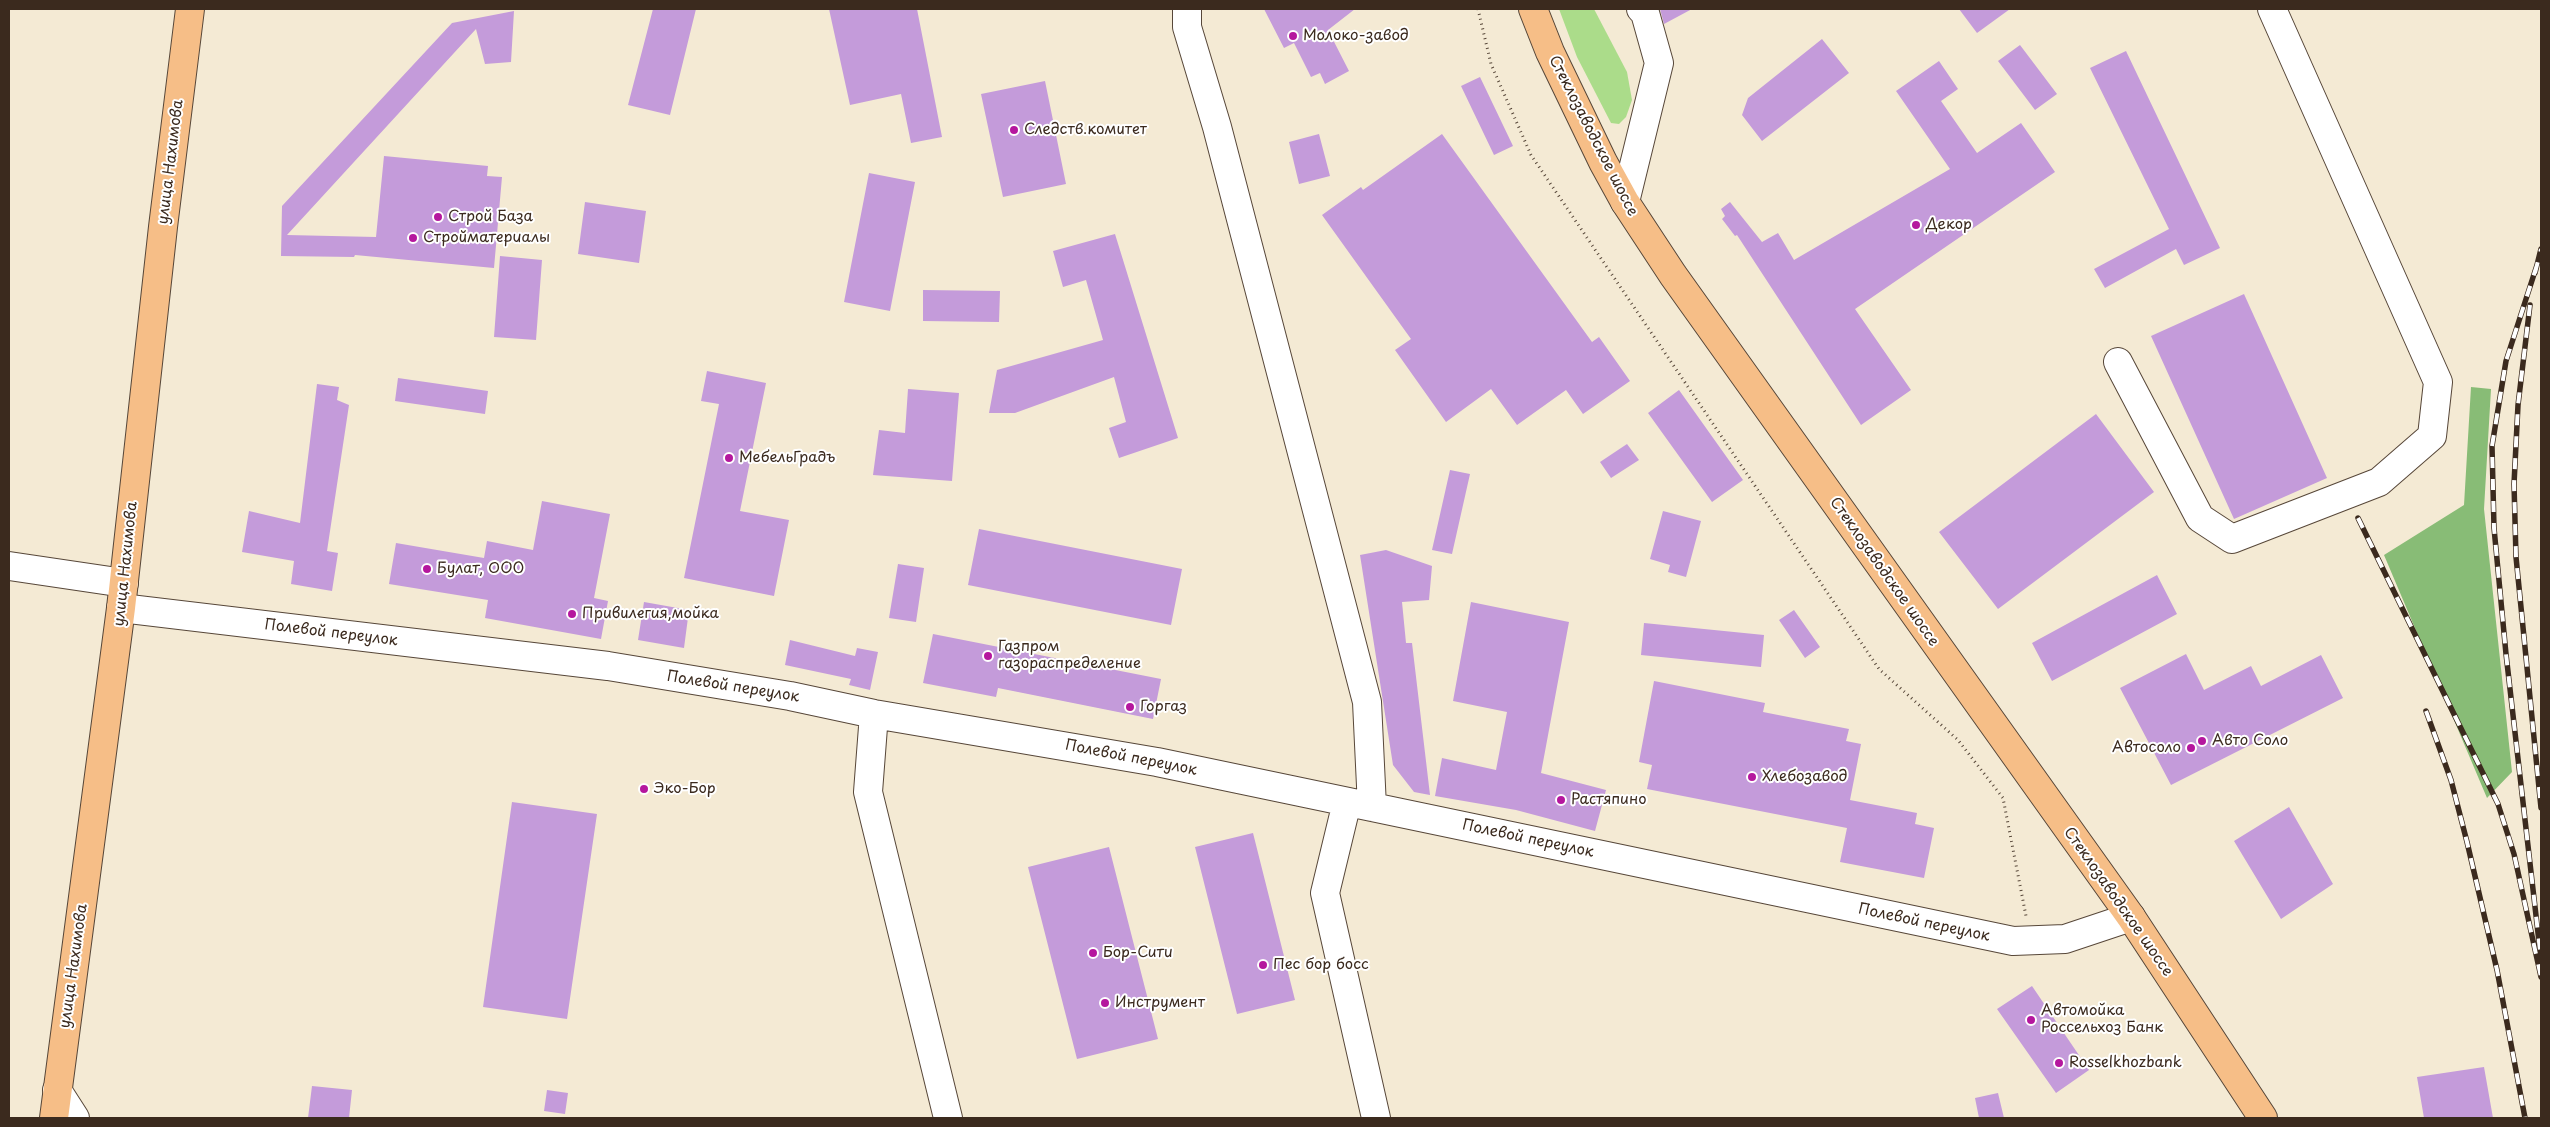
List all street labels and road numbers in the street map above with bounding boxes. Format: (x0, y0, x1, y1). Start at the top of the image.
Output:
street label: Стеклозаводское шоссе (1545, 53, 1641, 219)
street label: улица Нахимова (154, 99, 188, 225)
street label: Стеклозаводское шоссе (1826, 494, 1942, 650)
street label: улица Нахимова (110, 501, 142, 627)
street label: Полевой переулок (263, 616, 399, 650)
street label: Полевой переулок (665, 668, 801, 706)
street label: Полевой переулок (1063, 736, 1199, 780)
street label: Полевой переулок (1461, 816, 1595, 862)
street label: Стеклозаводское шоссе (2060, 824, 2176, 980)
street label: Полевой переулок (1857, 900, 1991, 946)
street label: улица Нахимова (56, 903, 92, 1029)

